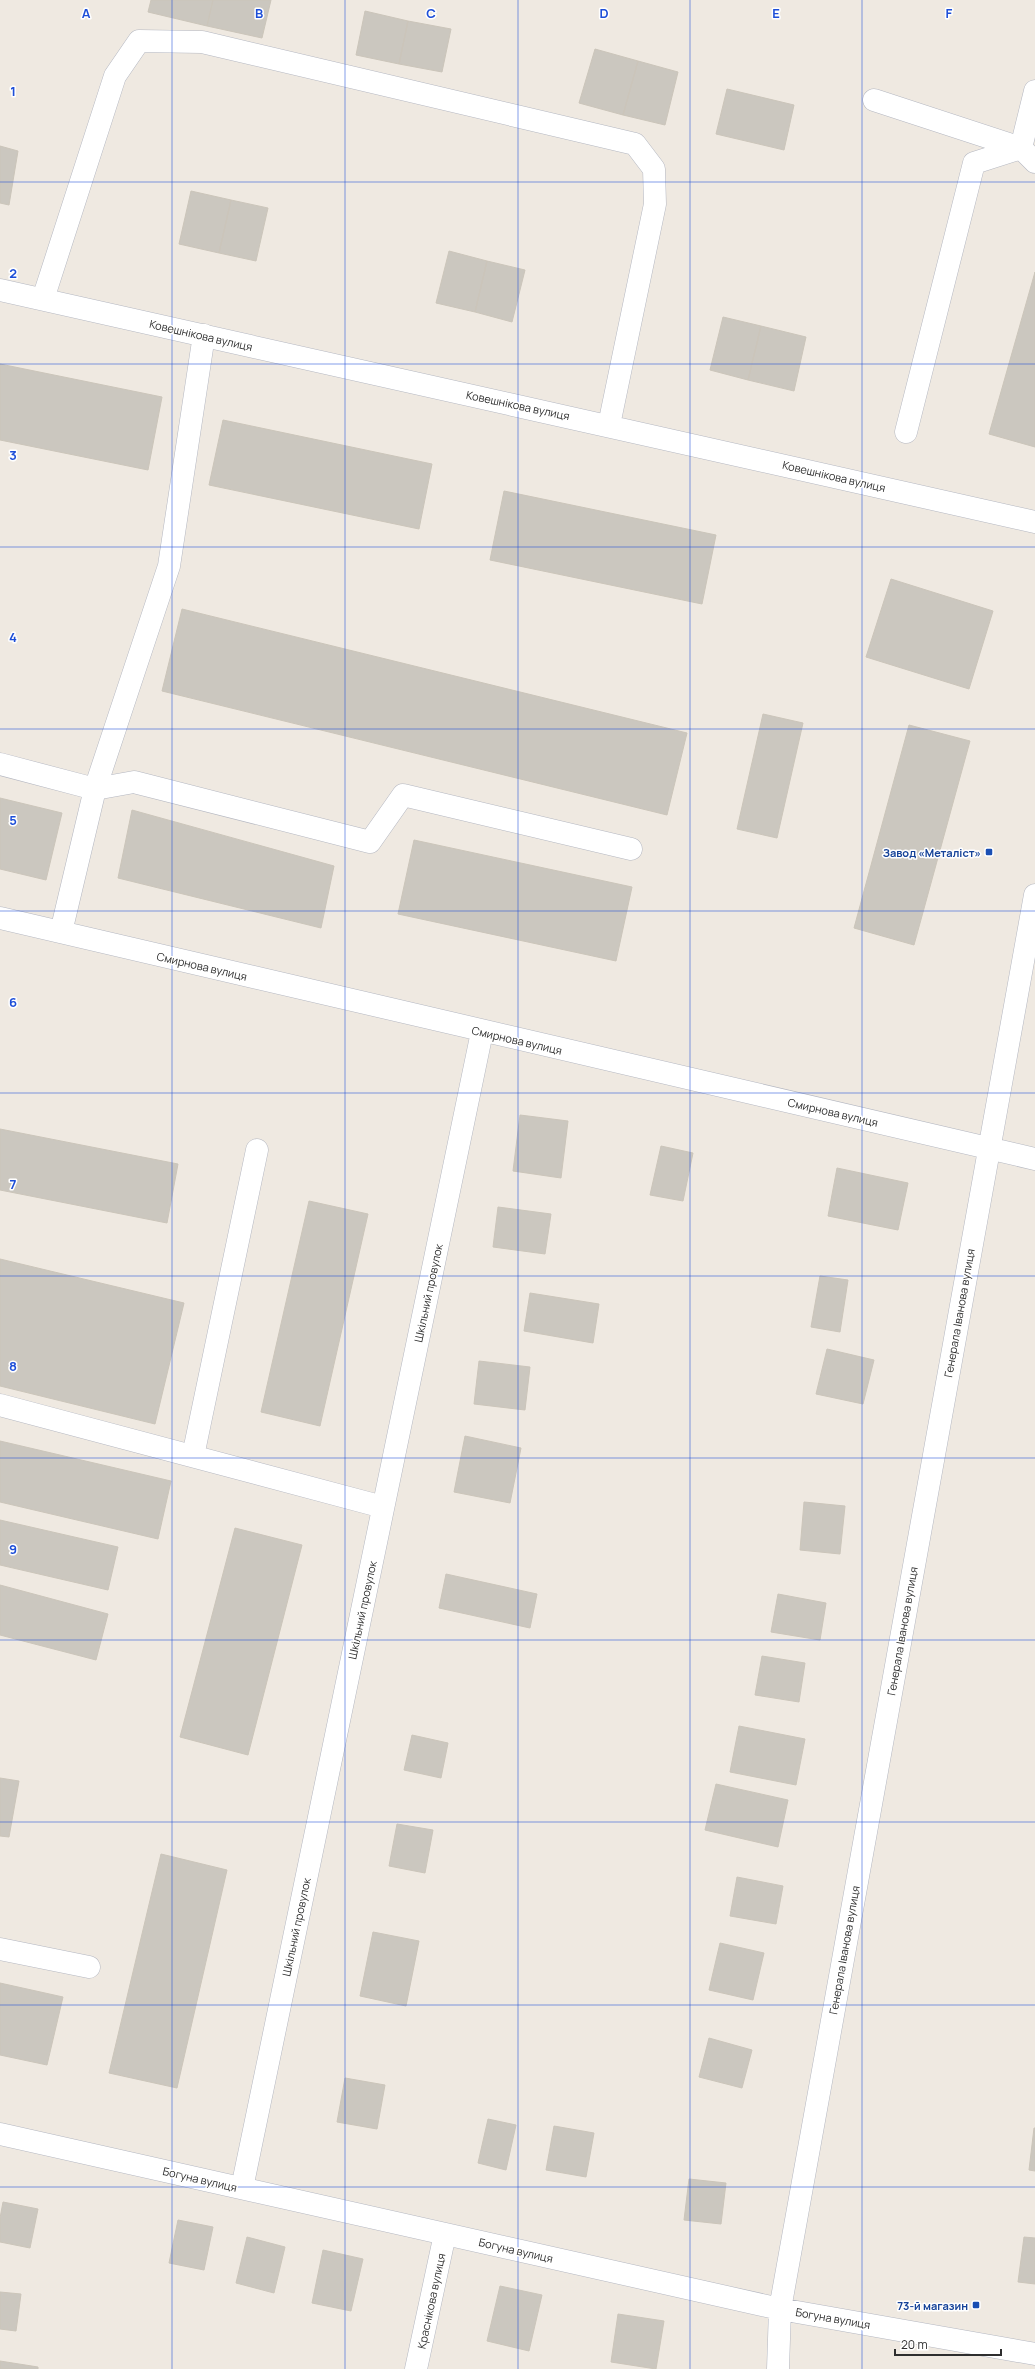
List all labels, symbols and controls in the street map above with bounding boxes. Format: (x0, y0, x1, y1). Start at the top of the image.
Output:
text: A (82, 4, 91, 22)
text: B (255, 4, 263, 22)
text: C (426, 4, 436, 22)
text: D (599, 4, 609, 22)
text: E (772, 4, 780, 22)
text: F (946, 4, 953, 22)
text: 1 (10, 82, 16, 100)
text: 2 (9, 264, 17, 282)
street label: Ковешнікова вулиця (148, 316, 254, 354)
street label: Ковешнікова вулиця (465, 387, 571, 423)
text: 3 (9, 446, 17, 464)
street label: Ковешнікова вулиця (781, 457, 887, 495)
text: 4 (9, 628, 17, 646)
text: 5 (9, 811, 17, 829)
place label: Завод «Металіст» (883, 845, 981, 860)
marker: Завод «Металіст» (984, 847, 994, 857)
street label: Смирнова вулиця (155, 948, 249, 984)
text: 6 (9, 993, 17, 1011)
street label: Смирнова вулиця (470, 1022, 564, 1058)
street label: Смирнова вулиця (786, 1094, 880, 1130)
text: 7 (10, 1175, 17, 1193)
street label: Шкільний провулок (410, 1242, 446, 1344)
street label: Генерала Іванова вулиця (940, 1247, 978, 1379)
text: 8 (9, 1357, 17, 1375)
text: 9 (9, 1540, 17, 1558)
street label: Шкільний провулок (344, 1559, 380, 1661)
street label: Генерала Іванова вулиця (883, 1565, 921, 1697)
street label: Шкільний провулок (278, 1876, 314, 1978)
street label: Генерала Іванова вулиця (825, 1884, 863, 2016)
street label: Богуна вулиця (161, 2163, 239, 2195)
street label: Богуна вулиця (477, 2234, 555, 2266)
street label: Краснікова вулиця (414, 2252, 448, 2350)
place label: 73-й магазин (897, 2298, 968, 2313)
marker: 73-й магазин (971, 2300, 981, 2310)
street label: Богуна вулиця (794, 2304, 872, 2332)
scale bar (895, 2331, 1001, 2357)
text: 20 m (901, 2336, 928, 2353)

